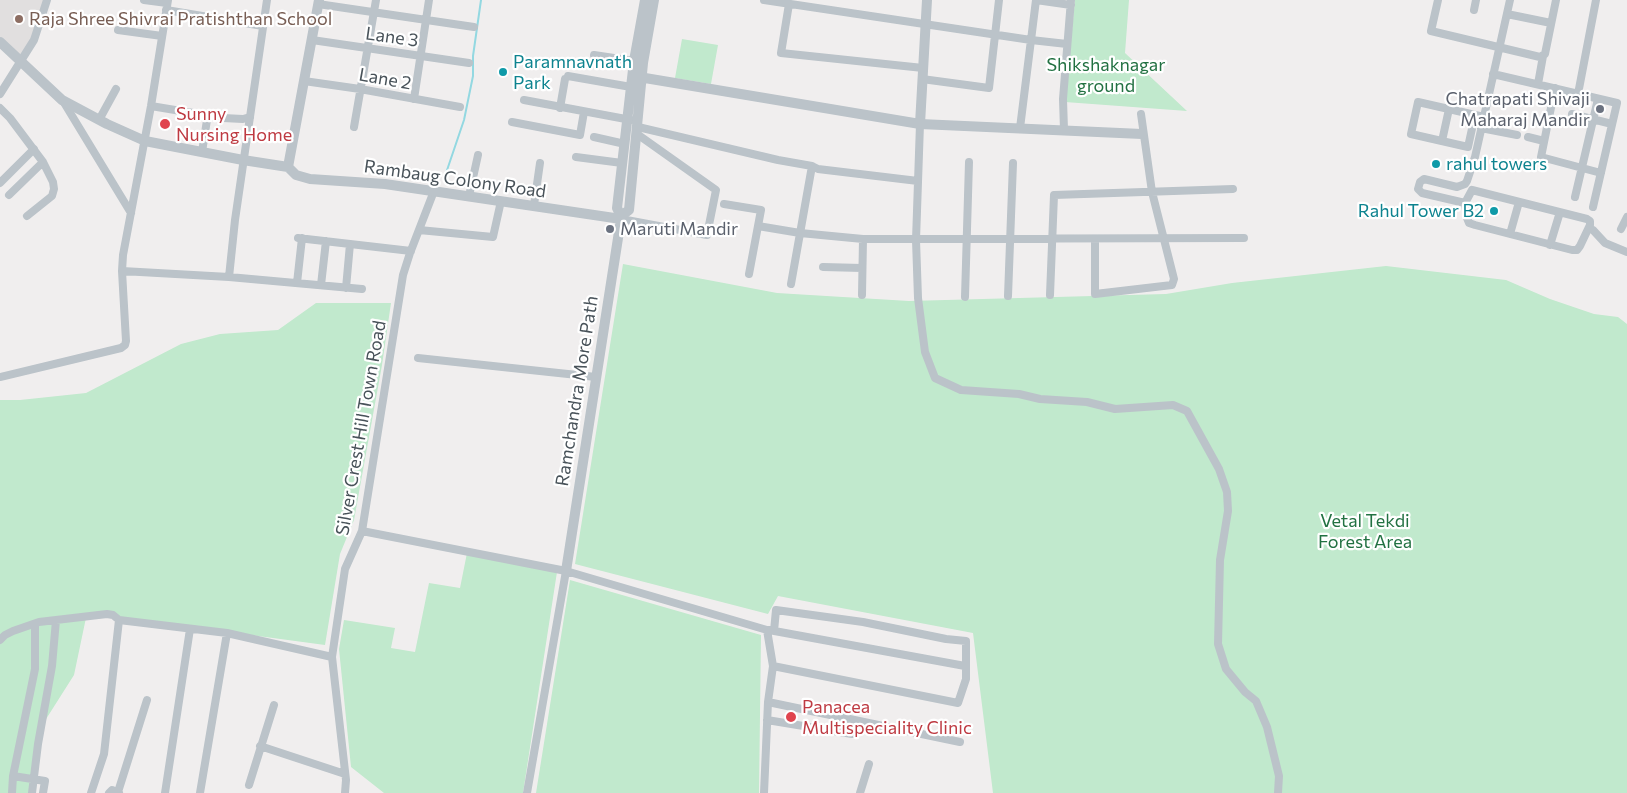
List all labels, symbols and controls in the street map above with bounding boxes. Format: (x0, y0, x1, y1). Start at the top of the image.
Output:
place label: Raja Shree Shivrai Pratishthan School (29, 8, 332, 30)
marker: Raja Shree Shivrai Pratishthan School (13, 13, 25, 25)
street label: Lane 3 (364, 23, 420, 51)
place label: Paramnavnath Park (513, 51, 632, 94)
park label: Shikshaknagar ground (1047, 54, 1165, 96)
street label: Lane 2 (357, 64, 413, 94)
marker: Paramnavnath Park (497, 66, 509, 78)
place label: Chatrapati Shivaji Maharaj Mandir (1445, 88, 1590, 130)
place label: Sunny Nursing Home (176, 103, 292, 146)
marker: Chatrapati Shivaji Maharaj Mandir (1594, 103, 1606, 115)
marker: Sunny Nursing Home (158, 117, 172, 131)
place label: rahul towers (1446, 153, 1547, 175)
street label: Rambaug Colony Road (363, 156, 547, 202)
marker: rahul towers (1430, 158, 1442, 170)
place label: Rahul Tower B2 (1358, 200, 1484, 222)
marker: Rahul Tower B2 (1488, 205, 1500, 217)
place label: Maruti Mandir (620, 218, 738, 240)
marker: Maruti Mandir (604, 223, 616, 235)
street label: Ramchandra More Path (551, 294, 603, 488)
street label: Silver Crest Hill Town Road (331, 319, 391, 537)
park label: Vetal Tekdi Forest Area (1318, 510, 1412, 552)
place label: Panacea Multispeciality Clinic (802, 696, 972, 739)
marker: Panacea Multispeciality Clinic (784, 710, 798, 724)

